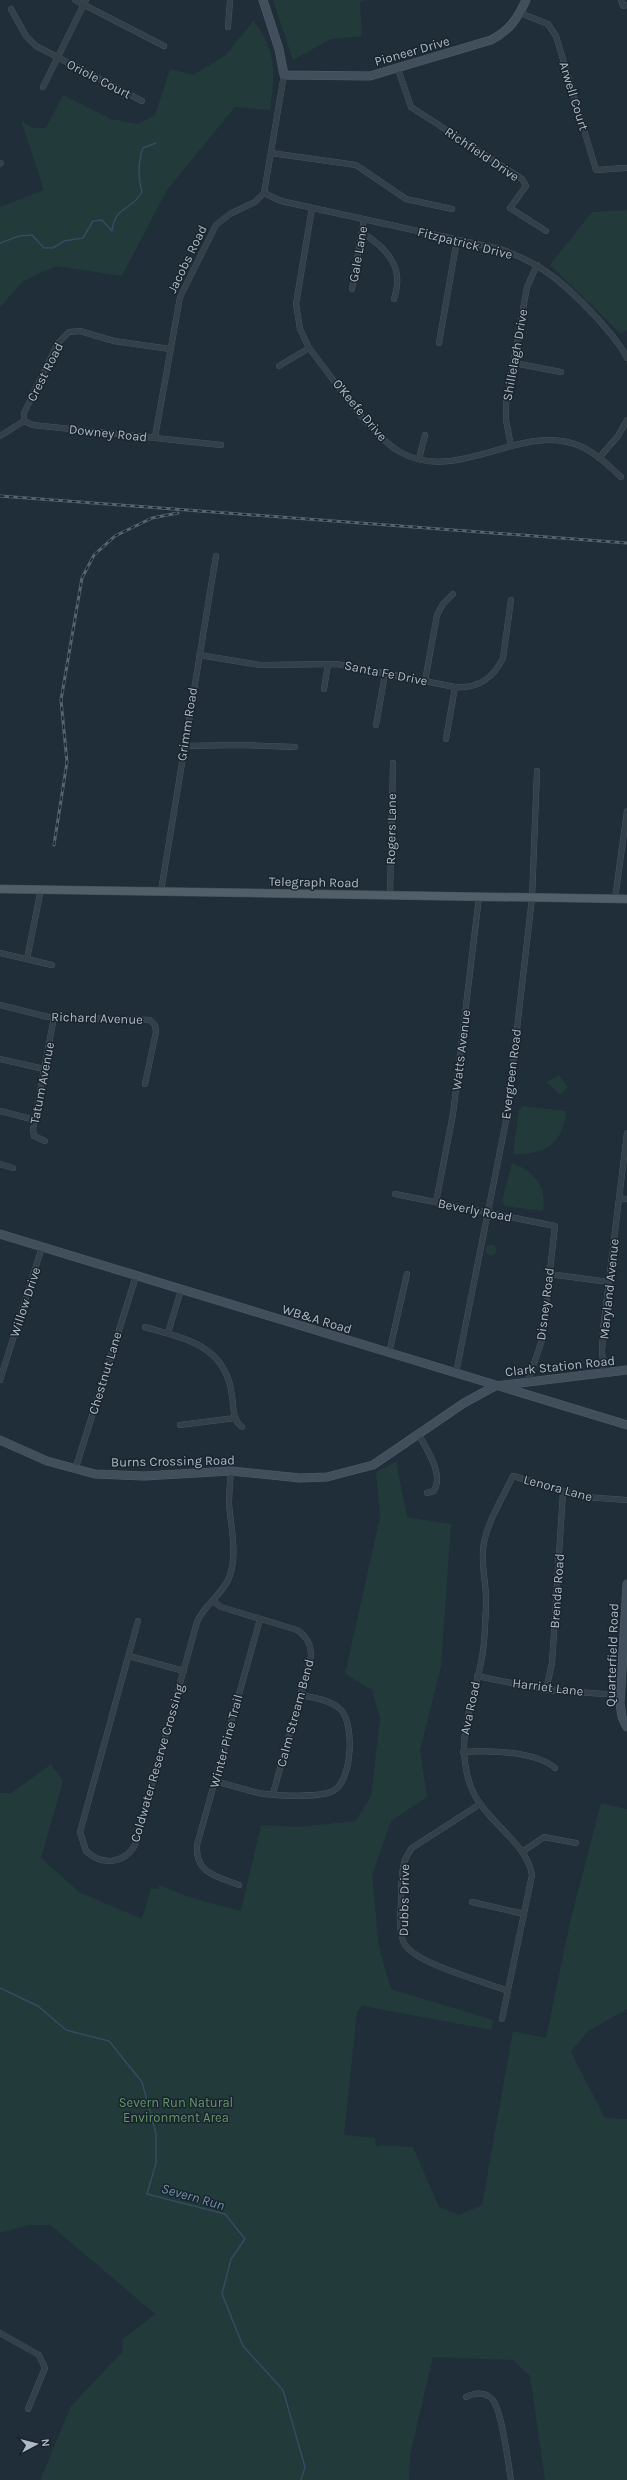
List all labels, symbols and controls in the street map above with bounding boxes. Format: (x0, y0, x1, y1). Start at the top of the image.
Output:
street label: Pioneer Drive (373, 33, 452, 69)
street label: Oriole Court (64, 56, 134, 102)
street label: Arwell Court (556, 60, 592, 132)
street label: Richfield Drive (442, 124, 522, 184)
street label: Jacobs Road (164, 223, 210, 295)
street label: Gale Lane (346, 224, 370, 283)
street label: Fitzpatrick Drive (416, 224, 514, 262)
street label: Shillelagh Drive (500, 308, 531, 402)
street label: Crest Road (24, 340, 66, 404)
street label: O'Keefe Drive (330, 376, 390, 444)
street label: Downey Road (68, 421, 148, 445)
street label: Santa Fe Drive (343, 658, 429, 688)
street label: Grimm Road (174, 686, 200, 762)
street label: Rogers Lane (383, 793, 399, 865)
street label: Telegraph Road (269, 874, 359, 890)
street label: Richard Avenue (51, 1009, 143, 1027)
street label: Watts Avenue (449, 1009, 473, 1091)
street label: Evergreen Road (498, 1028, 524, 1120)
street label: Tatum Avenue (27, 1040, 57, 1125)
street label: Beverly Road (437, 1195, 513, 1225)
street label: Maryland Avenue (596, 1238, 622, 1340)
street label: Willow Drive (7, 1265, 43, 1339)
street label: Disney Road (533, 1267, 557, 1341)
street label: WB&A Road (280, 1301, 354, 1337)
street label: Chestnut Lane (85, 1330, 125, 1416)
street label: Clark Station Road (504, 1353, 616, 1379)
street label: Burns Crossing Road (111, 1452, 235, 1470)
street label: Lenora Lane (522, 1472, 594, 1504)
street label: Brenda Road (547, 1553, 567, 1629)
street label: Quarterfield Road (603, 1603, 621, 1707)
street label: Calm Stream Bend (273, 1658, 317, 1768)
street label: Harriet Lane (512, 1675, 585, 1699)
street label: Ava Road (457, 1680, 483, 1736)
street label: Coldwater Reserve Crossing (127, 1681, 187, 1844)
street label: Winter Pine Trail (206, 1693, 246, 1789)
street label: Dubbs Drive (396, 1863, 412, 1936)
park label: Severn Run Natural Environment Area (119, 2095, 233, 2125)
water label: Severn Run (159, 2180, 227, 2214)
north arrow (16, 2424, 56, 2464)
text: N (38, 2438, 52, 2448)

